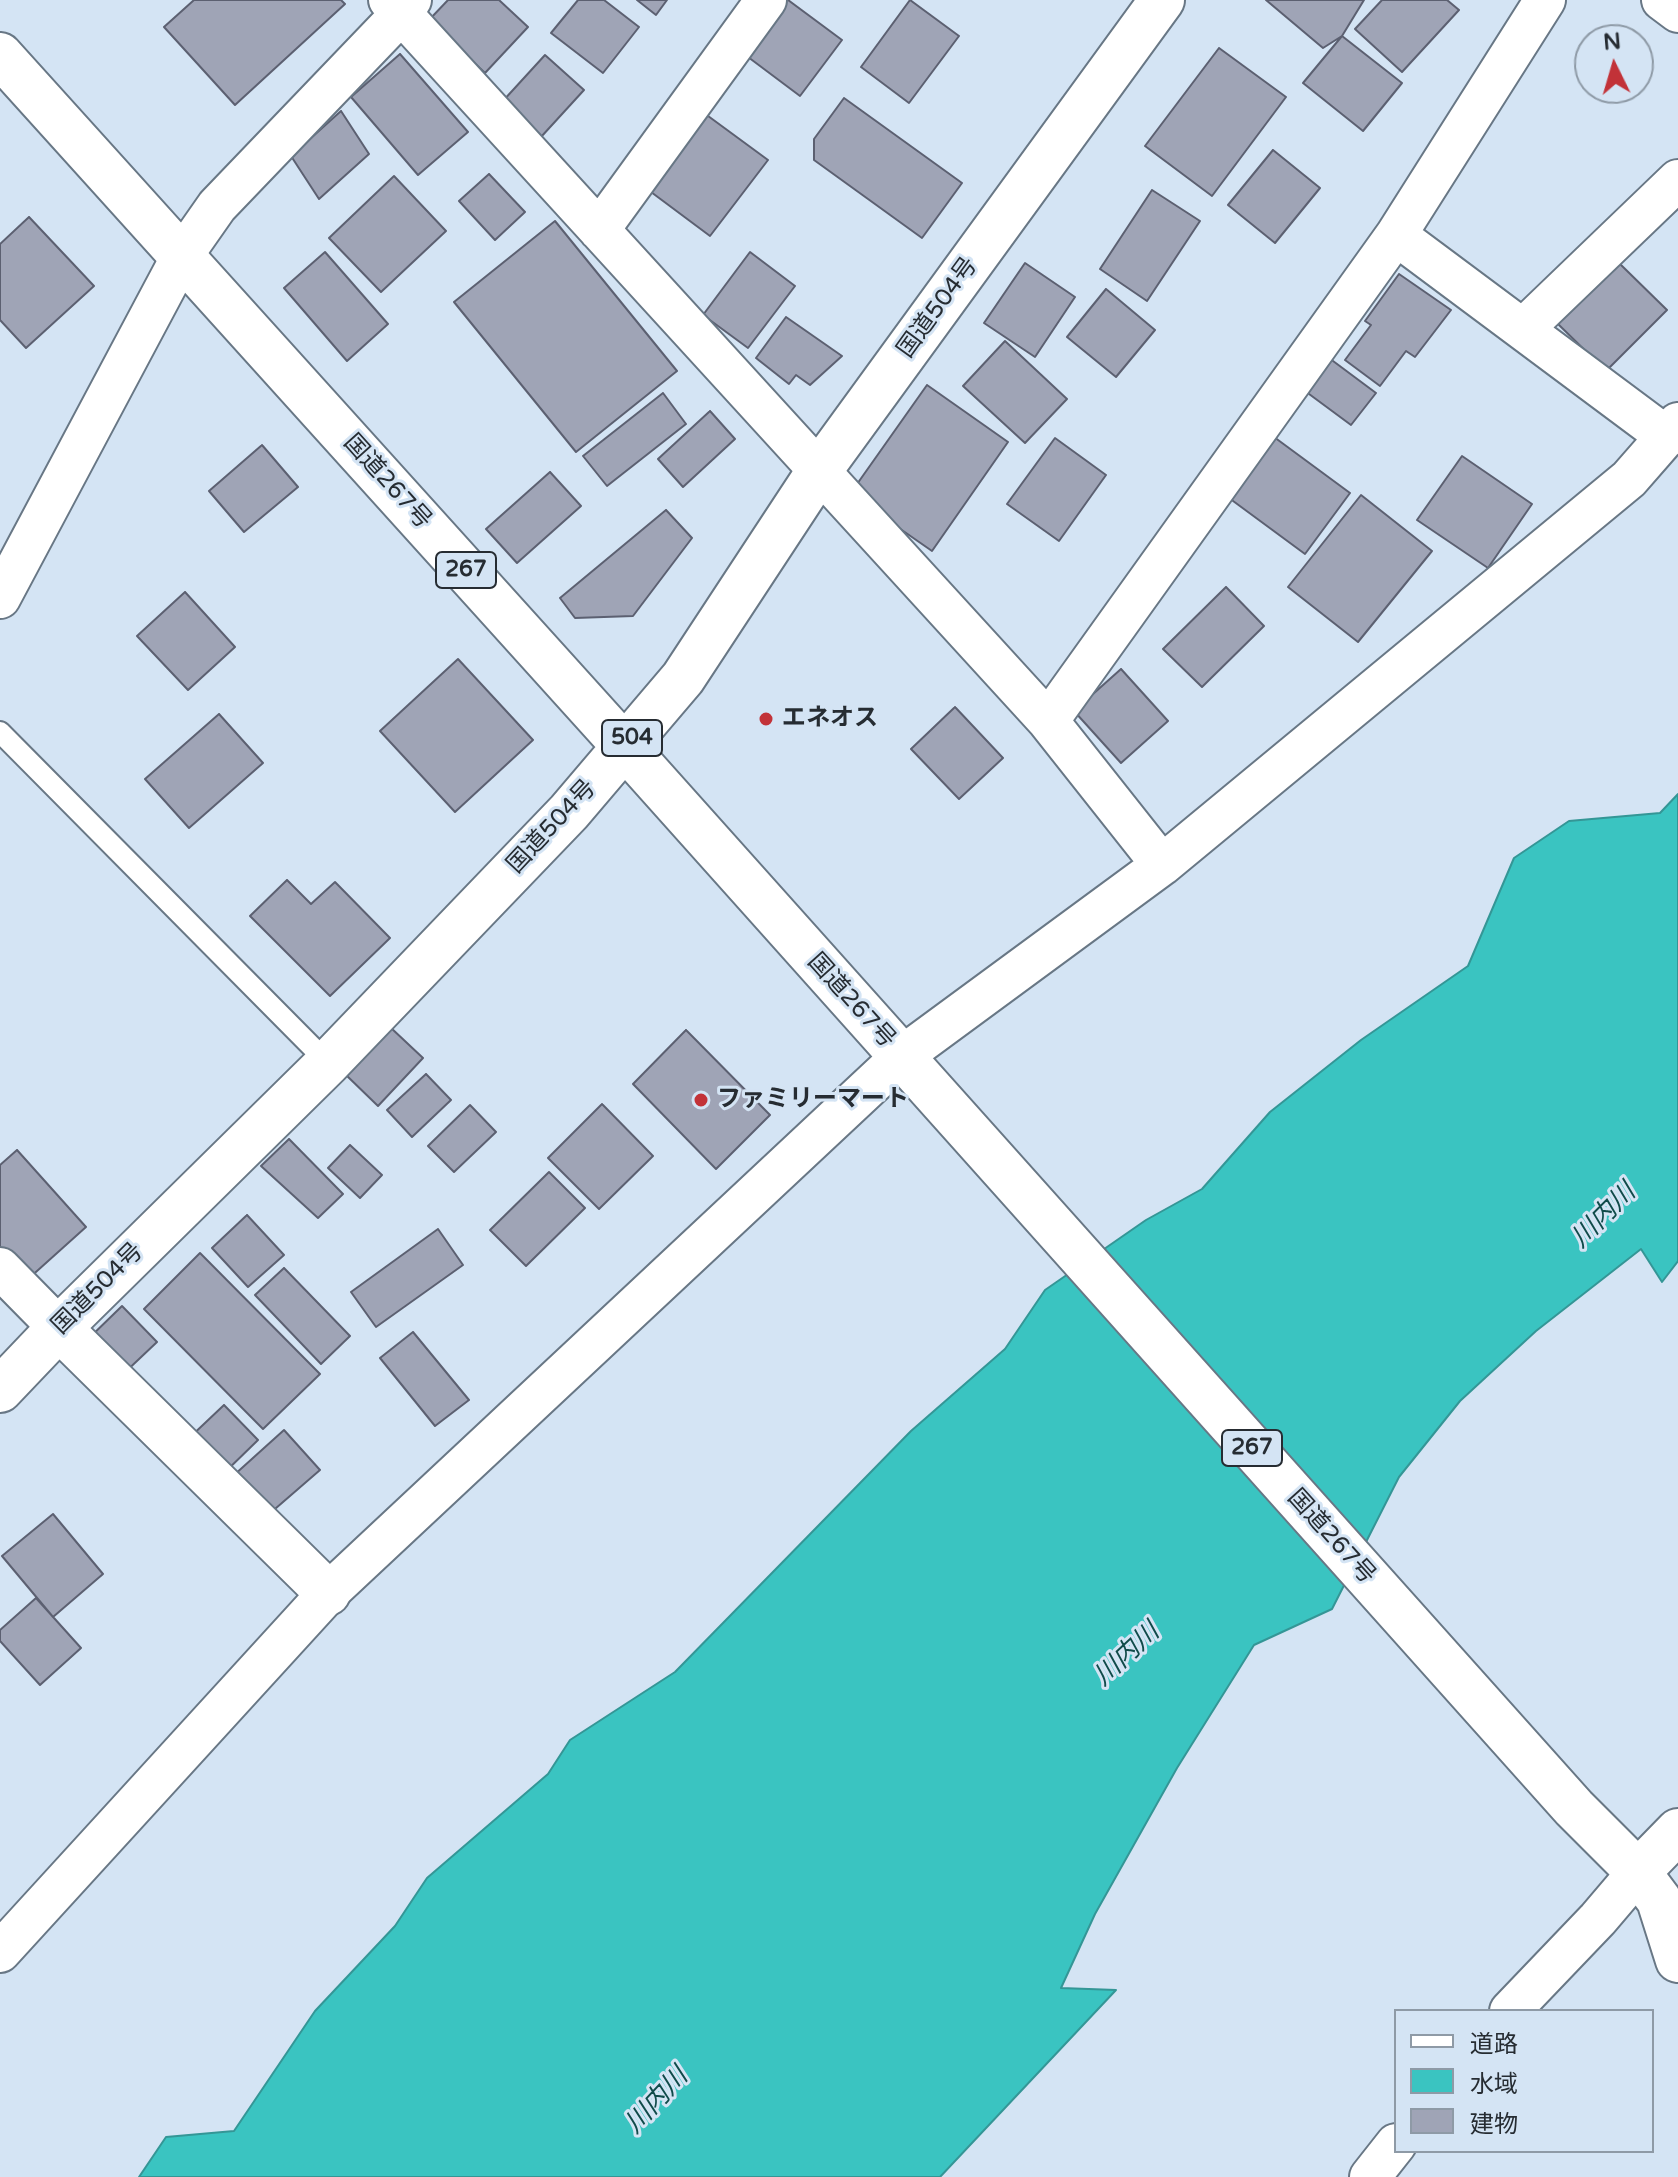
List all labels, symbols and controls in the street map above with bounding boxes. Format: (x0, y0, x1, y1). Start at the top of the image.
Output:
north arrow (1574, 24, 1654, 104)
text: N (1602, 28, 1622, 56)
street label: 国道504号 (892, 252, 984, 364)
street label: 国道267号 (337, 429, 437, 535)
road number: 267 (436, 552, 496, 588)
place label: エネオス (782, 705, 878, 733)
marker: エネオス (757, 710, 775, 728)
road number: 504 (602, 720, 662, 756)
street label: 国道504号 (501, 774, 603, 880)
street label: 国道267号 (801, 948, 901, 1054)
place label: ファミリーマート (717, 1086, 909, 1114)
marker: ファミリーマート (692, 1091, 710, 1109)
water label: 川内川 (1565, 1177, 1643, 1255)
street label: 国道504号 (46, 1237, 150, 1341)
road number: 267 (1222, 1430, 1282, 1466)
street label: 国道267号 (1281, 1484, 1381, 1590)
water label: 川内川 (1088, 1617, 1166, 1693)
legend (1394, 2009, 1654, 2153)
text: 道路 (1470, 2030, 1518, 2059)
water label: 川内川 (619, 2062, 695, 2140)
text: 水域 (1470, 2070, 1518, 2099)
text: 建物 (1470, 2110, 1518, 2139)

